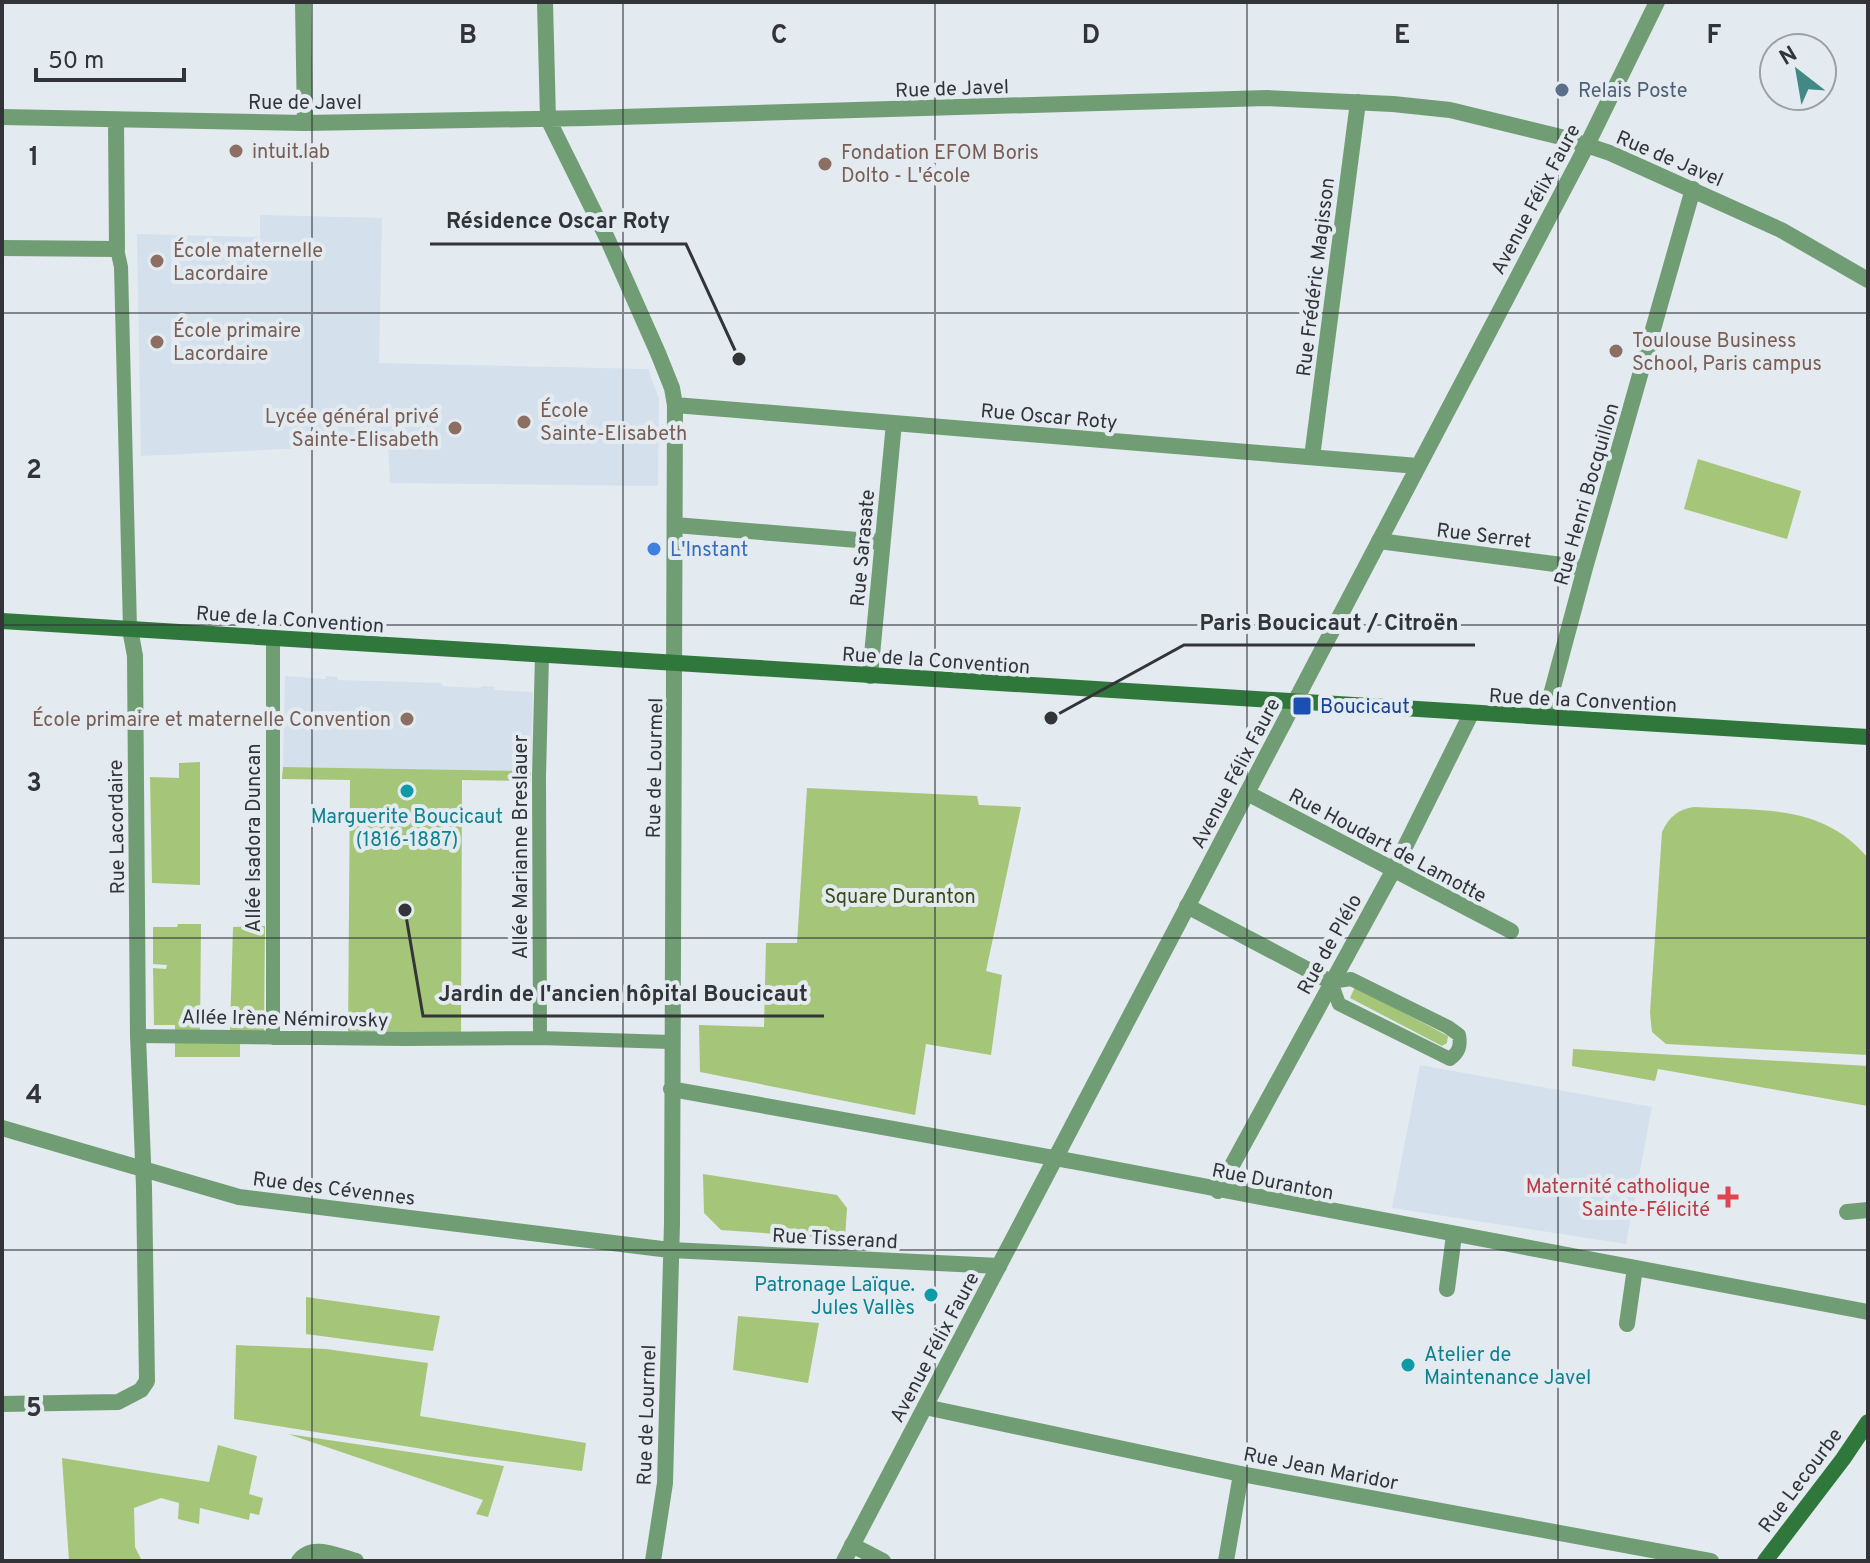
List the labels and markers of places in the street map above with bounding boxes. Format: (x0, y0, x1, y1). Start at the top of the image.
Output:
place label: Relais Poste (1578, 79, 1687, 105)
marker: Relais Poste (1553, 81, 1571, 99)
place label: intuit.lab (252, 140, 330, 166)
place label: Fondation EFOM Boris Dolto - L'école (841, 141, 1039, 190)
marker: intuit.lab (227, 142, 245, 160)
marker: Fondation EFOM Boris Dolto - L'école (816, 155, 834, 173)
callout: Résidence Oscar Roty (430, 198, 686, 244)
place label: École maternelle Lacordaire (173, 237, 323, 288)
marker: École maternelle Lacordaire (148, 252, 166, 270)
place label: École primaire Lacordaire (173, 317, 301, 368)
place label: Toulouse Business School, Paris campus (1632, 329, 1822, 378)
marker: École primaire Lacordaire (148, 333, 166, 351)
marker: Toulouse Business School, Paris campus (1607, 342, 1625, 360)
place label: École Sainte-Elisabeth (540, 397, 687, 448)
place label: Lycée général privé Sainte-Elisabeth (265, 405, 439, 454)
marker: École Sainte-Elisabeth (515, 413, 533, 431)
marker: Lycée général privé Sainte-Elisabeth (446, 419, 464, 437)
place label: L'Instant (670, 538, 748, 564)
marker: L'Instant (645, 540, 663, 558)
callout: Paris Boucicaut / Citroën (1184, 599, 1475, 645)
marker: Boucicaut (1291, 695, 1313, 717)
place label: Boucicaut (1320, 695, 1410, 721)
place label: École primaire et maternelle Convention (32, 706, 391, 734)
marker: École primaire et maternelle Convention (398, 710, 416, 728)
marker: Marguerite Boucicaut (1816-1887) (398, 782, 416, 800)
place label: Marguerite Boucicaut (1816-1887) (311, 805, 503, 854)
callout: Jardin de l'ancien hôpital Boucicaut (423, 970, 824, 1016)
place label: Maternité catholique Sainte-Félicité (1526, 1175, 1710, 1224)
marker: Maternité catholique Sainte-Félicité (1717, 1186, 1739, 1208)
place label: Patronage Laïque. Jules Vallès (754, 1273, 915, 1322)
marker: Patronage Laïque. Jules Vallès (922, 1286, 940, 1304)
place label: Atelier de Maintenance Javel (1424, 1343, 1591, 1392)
marker: Atelier de Maintenance Javel (1399, 1356, 1417, 1374)

